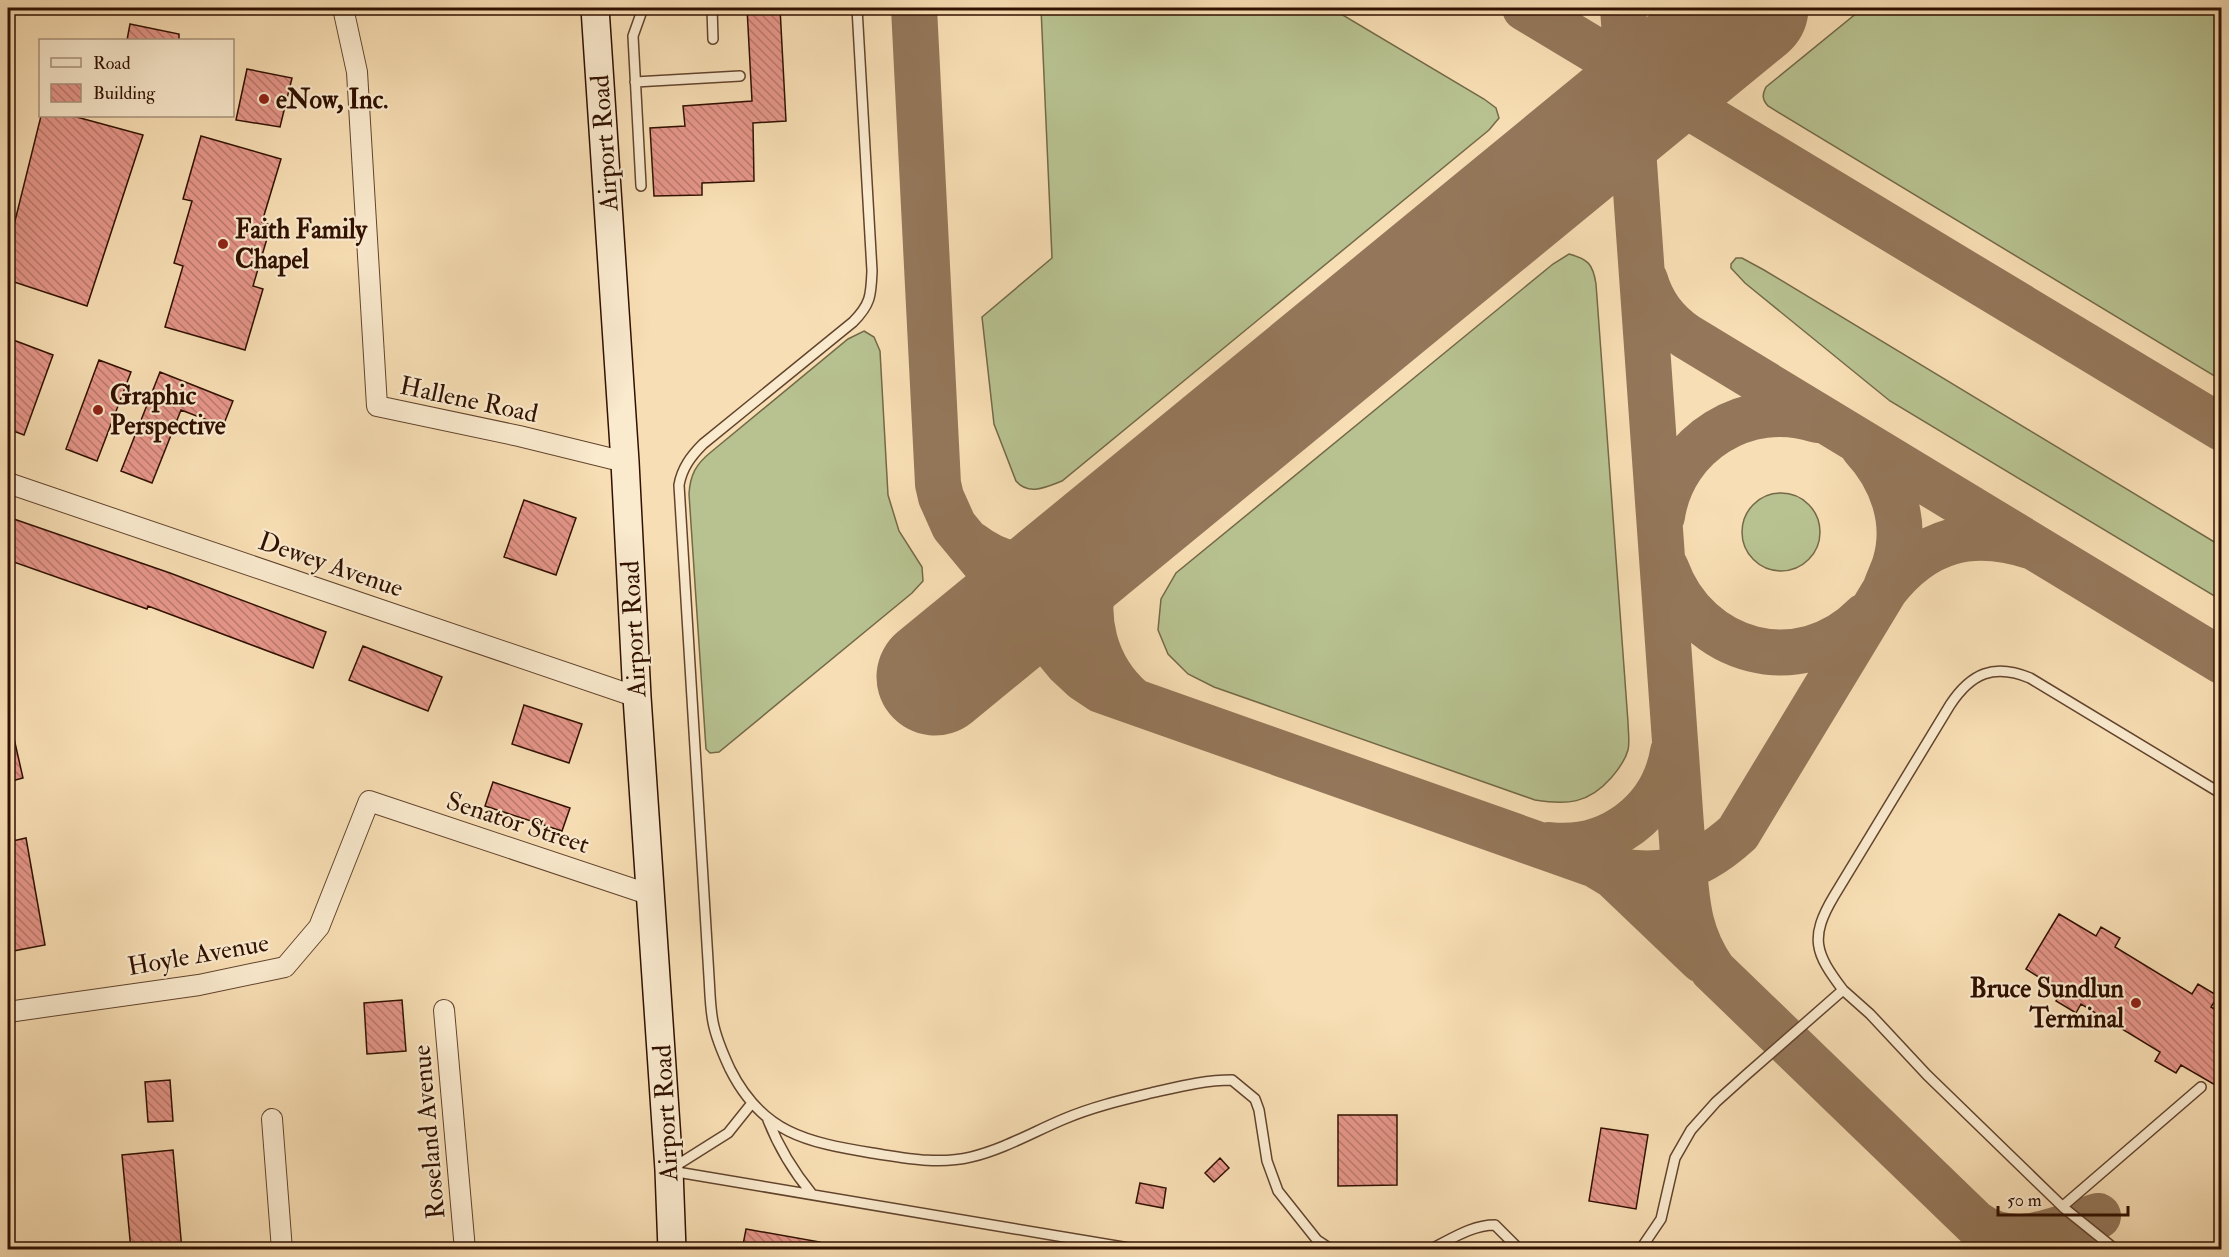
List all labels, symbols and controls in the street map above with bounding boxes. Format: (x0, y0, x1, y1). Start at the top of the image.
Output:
legend (39, 39, 234, 117)
text: Road (93, 52, 131, 75)
street label: Airport Road (584, 73, 627, 213)
text: Building (93, 82, 156, 105)
place label: eNow, Inc. (276, 84, 388, 116)
marker: eNow, Inc. (257, 92, 271, 106)
place label: Faith Family Chapel (235, 214, 369, 277)
marker: Faith Family Chapel (216, 237, 230, 251)
street label: Hallene Road (397, 370, 541, 430)
place label: Graphic Perspective (110, 380, 226, 443)
marker: Graphic Perspective (91, 403, 105, 417)
street label: Dewey Avenue (254, 525, 407, 605)
street label: Airport Road (614, 560, 655, 699)
street label: Senator Street (442, 785, 593, 861)
street label: Hoyle Avenue (125, 927, 271, 983)
place label: Bruce Sundlun Terminal (1970, 973, 2125, 1035)
marker: Bruce Sundlun Terminal (2129, 996, 2143, 1010)
street label: Roseland Avenue (405, 1043, 453, 1220)
street label: Airport Road (646, 1044, 687, 1183)
scale bar (1998, 1179, 2128, 1217)
text: 50 m (2007, 1189, 2042, 1212)

